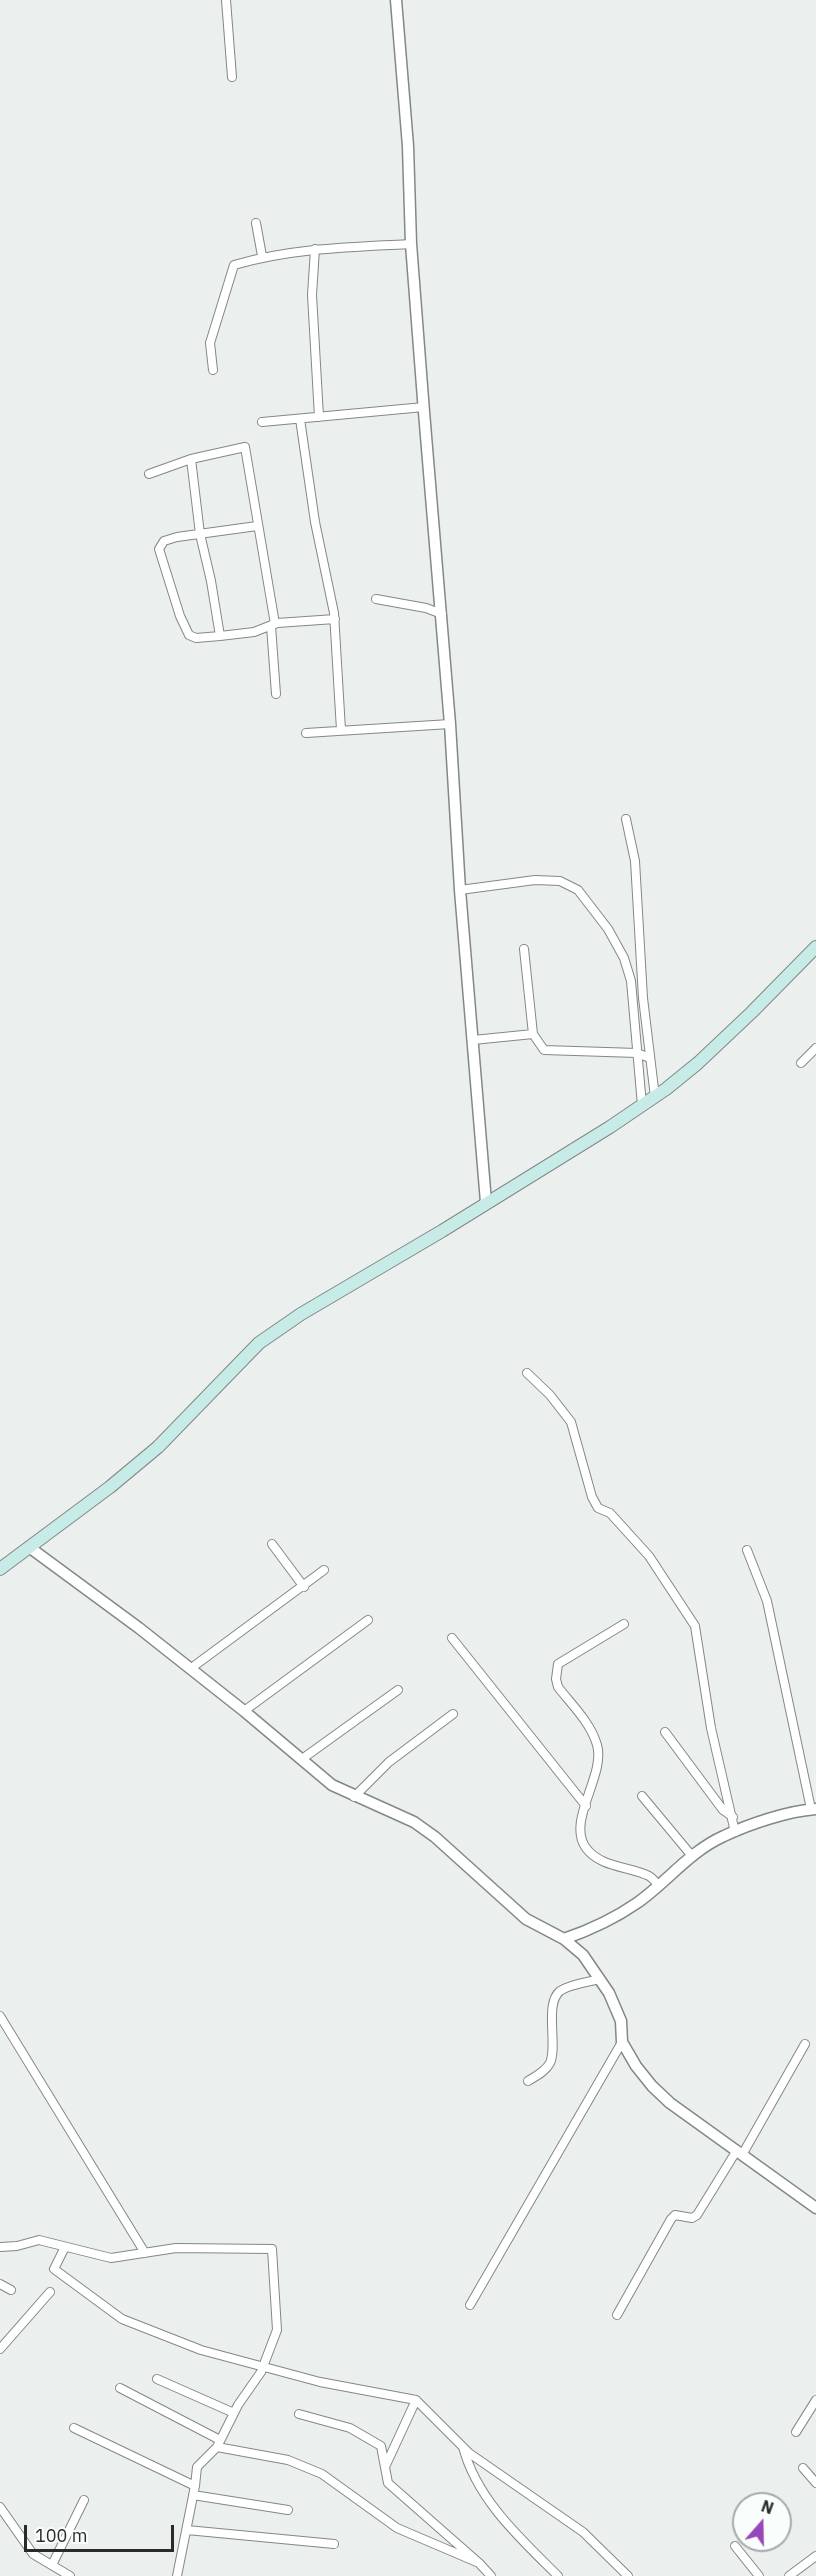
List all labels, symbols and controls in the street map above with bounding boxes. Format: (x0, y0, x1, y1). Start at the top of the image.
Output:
north arrow (732, 2492, 792, 2552)
text: N (759, 2496, 776, 2518)
scale bar (27, 2513, 177, 2551)
text: 100 m (35, 2524, 87, 2547)

